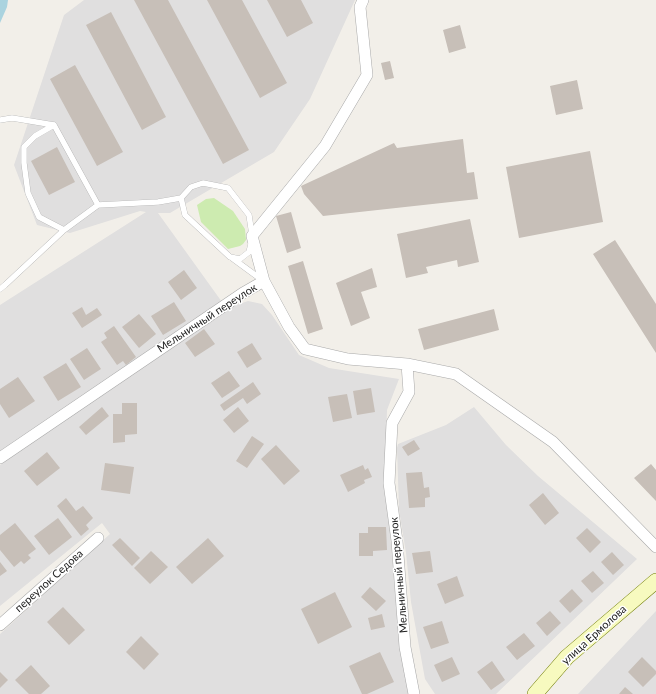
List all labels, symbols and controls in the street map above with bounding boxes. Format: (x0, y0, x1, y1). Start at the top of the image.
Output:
street label: Мельничный переулок (155, 281, 259, 355)
street label: Мельничный переулок (387, 516, 411, 634)
street label: переулок Седова (12, 547, 86, 615)
street label: улица Ермолова (559, 602, 629, 668)

